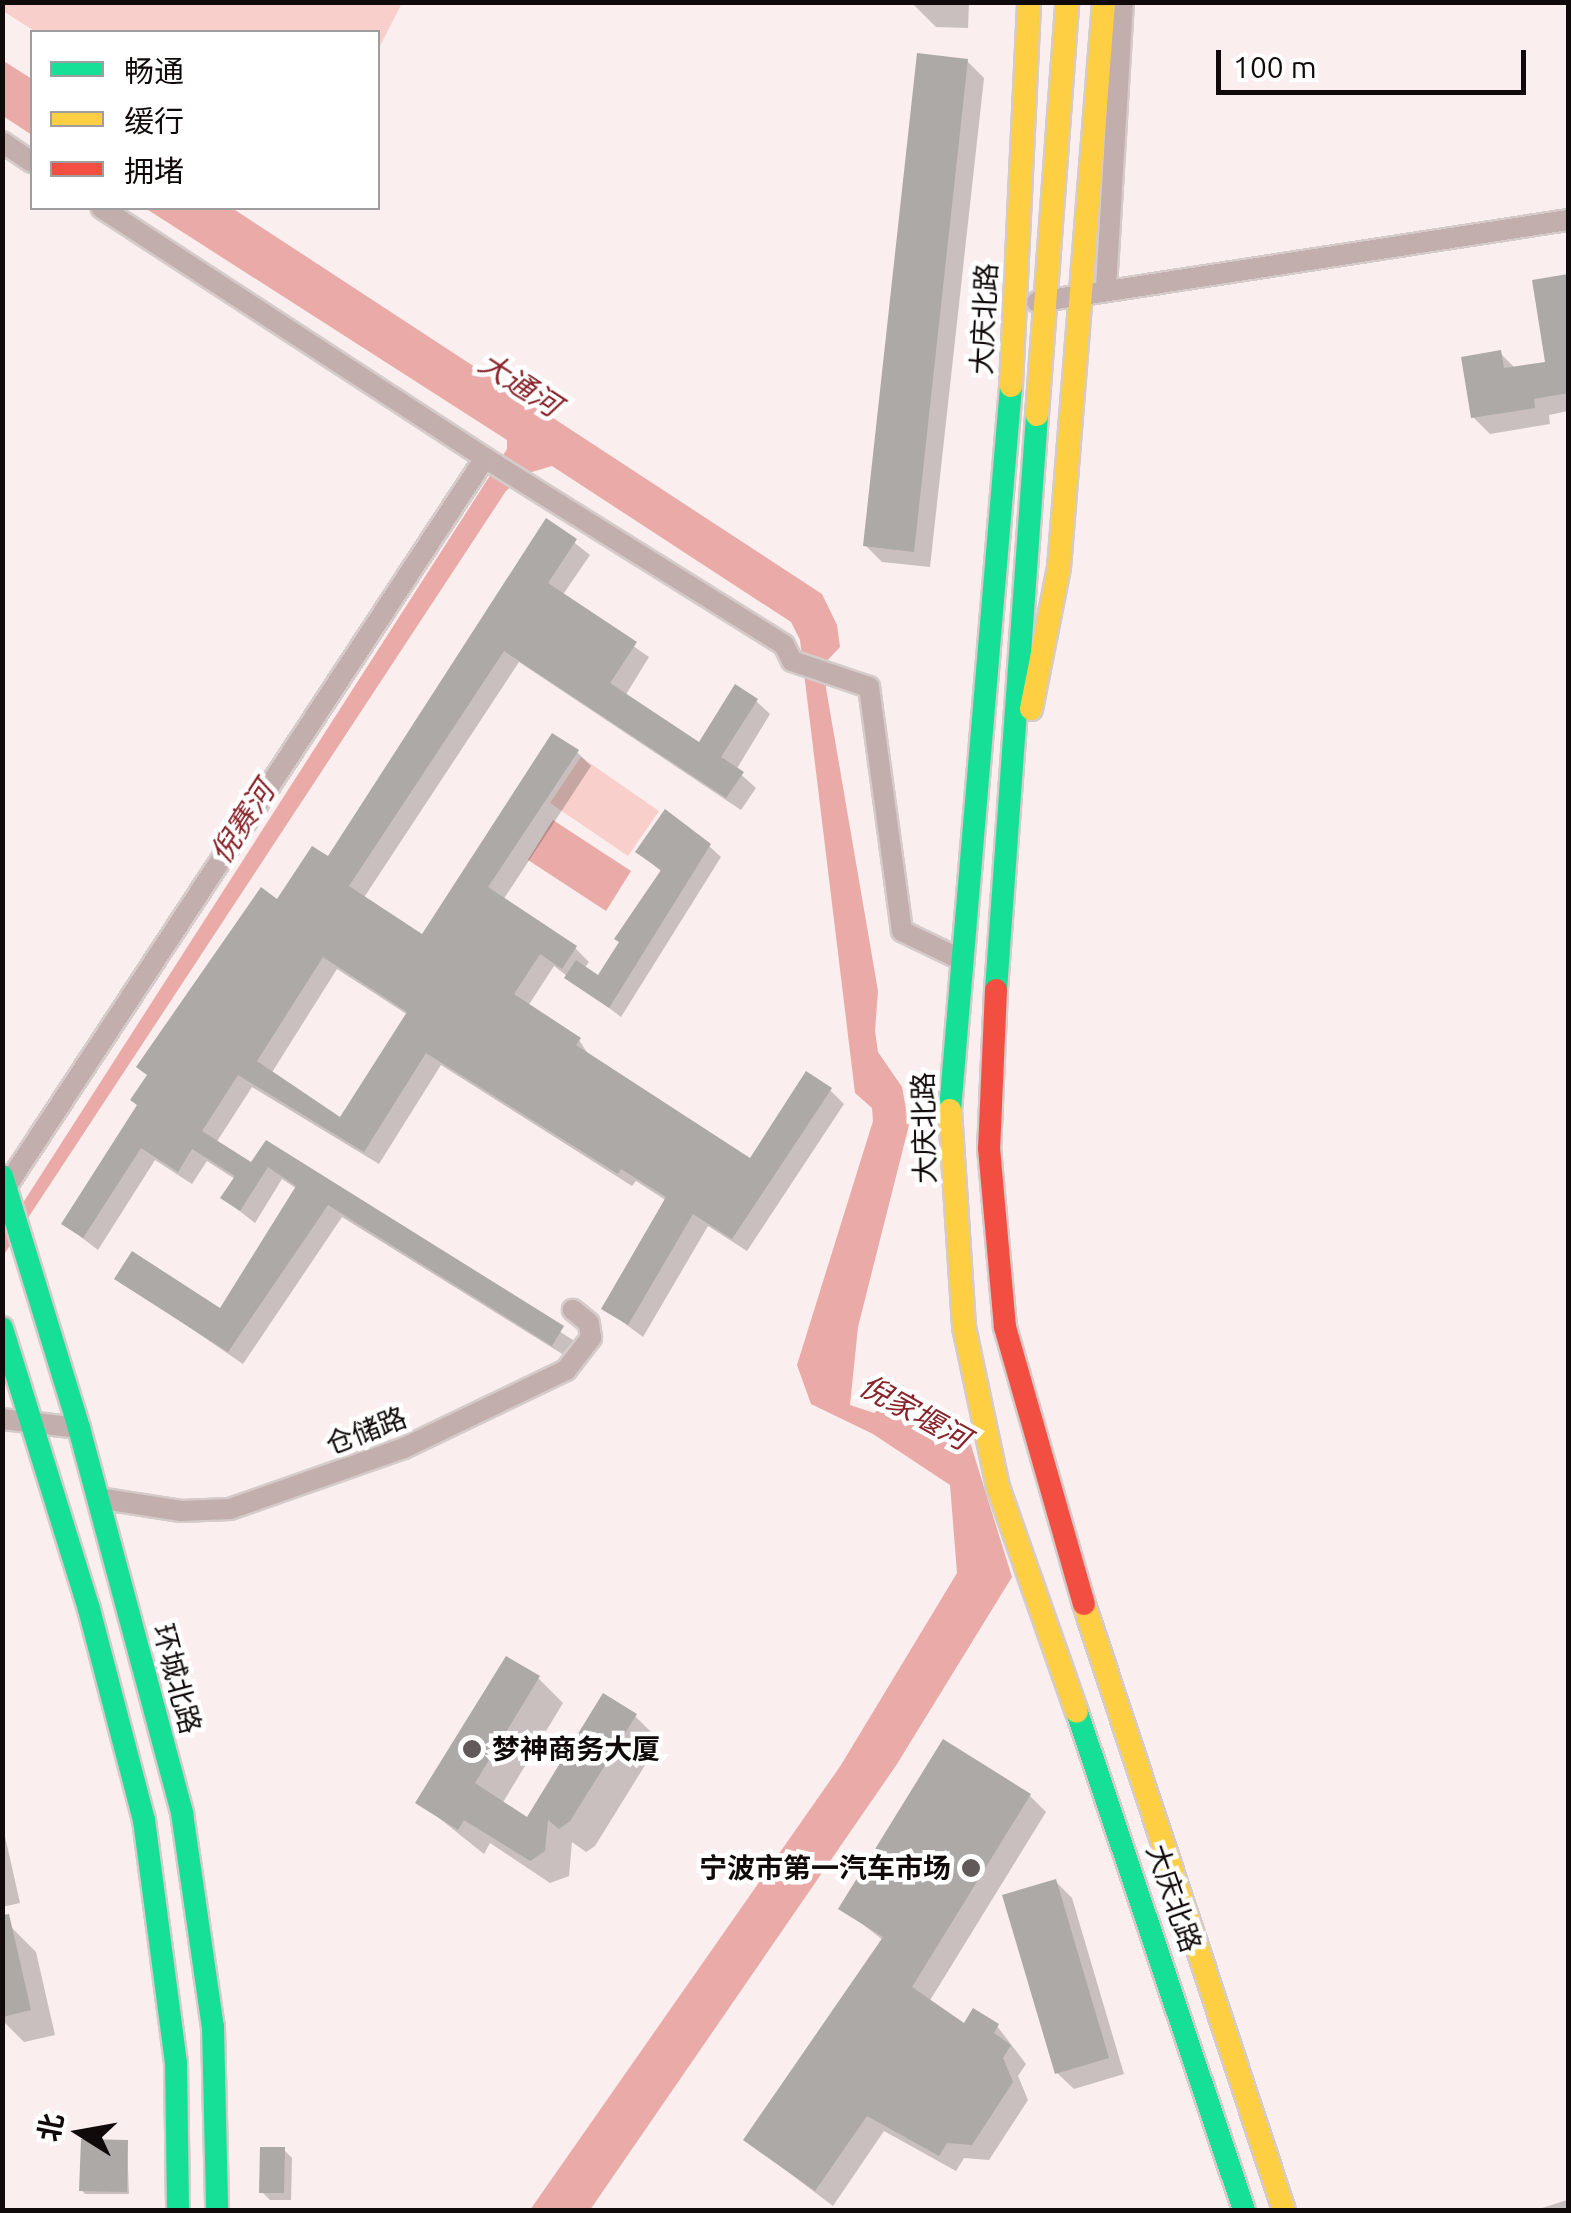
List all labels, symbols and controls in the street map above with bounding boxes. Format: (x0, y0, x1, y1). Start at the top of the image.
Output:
legend (30, 30, 380, 210)
scale bar (1221, 30, 1531, 92)
text: 100 m (1233, 50, 1317, 84)
text: 畅通 (124, 54, 184, 88)
text: 缓行 (124, 104, 184, 138)
text: 拥堵 (124, 154, 184, 188)
street label: 大庆北路 (964, 262, 1004, 376)
water label: 大通河 (472, 344, 568, 424)
water label: 倪赛河 (202, 774, 282, 870)
street label: 大庆北路 (906, 1072, 942, 1184)
water label: 倪家堰河 (854, 1367, 976, 1457)
street label: 仓储路 (321, 1400, 411, 1462)
street label: 环城北路 (146, 1621, 208, 1737)
place label: 梦神商务大厦 (492, 1732, 660, 1766)
marker: 梦神商务大厦 (461, 1738, 483, 1760)
street label: 大庆北路 (1140, 1840, 1208, 1956)
place label: 宁波市第一汽车市场 (699, 1851, 951, 1885)
marker: 宁波市第一汽车市场 (960, 1857, 982, 1879)
north arrow (30, 2083, 130, 2183)
text: 北 (32, 2110, 68, 2144)

